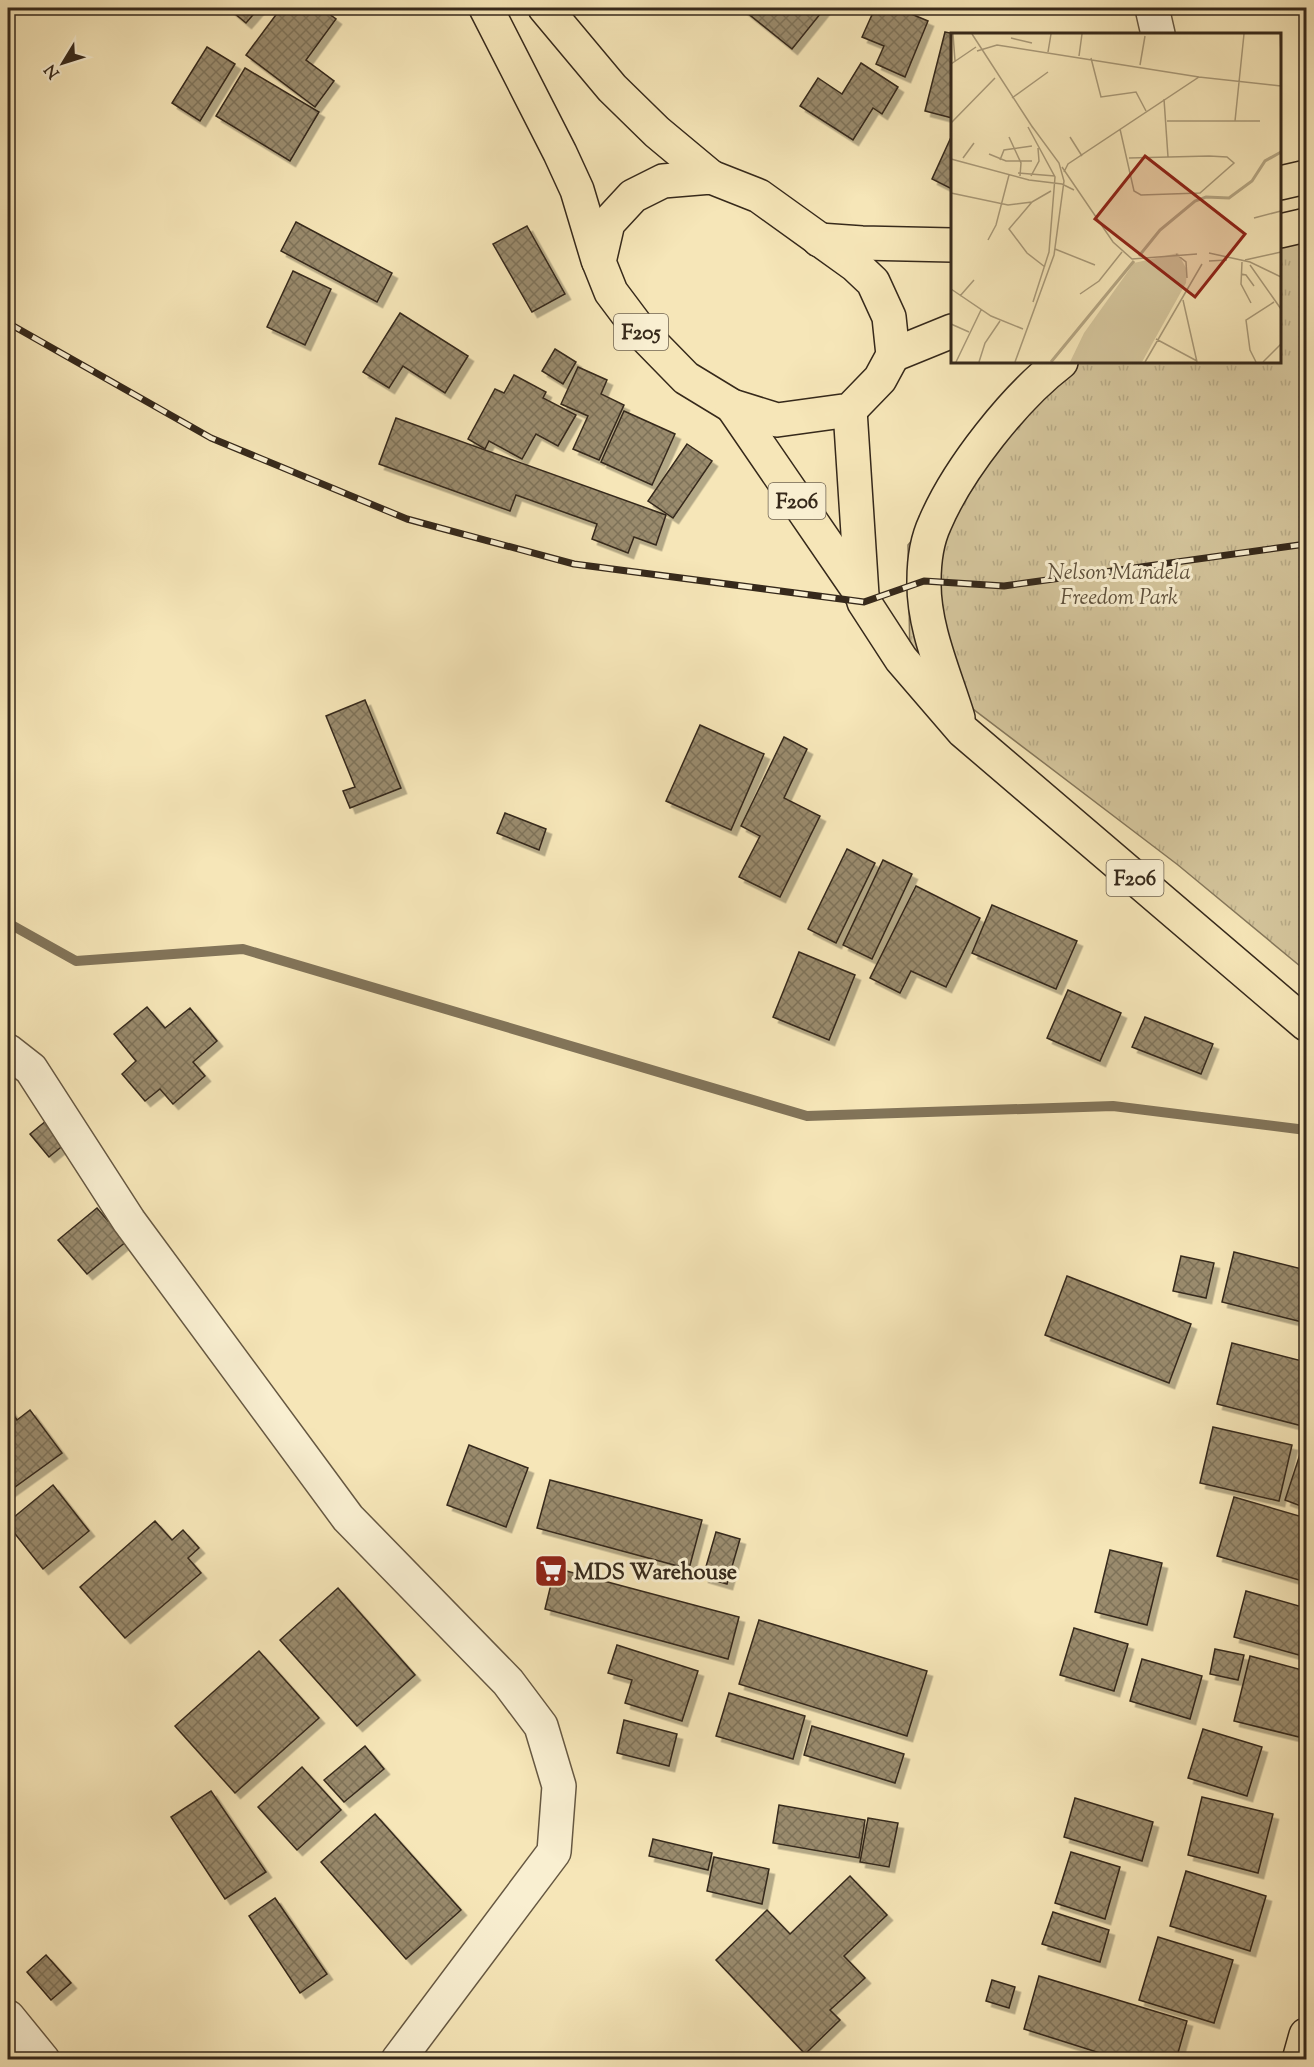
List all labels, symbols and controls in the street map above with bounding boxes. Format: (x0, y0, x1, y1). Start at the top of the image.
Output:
north arrow (33, 33, 93, 93)
inset map (951, 33, 1281, 363)
text: N (40, 58, 66, 83)
road number: F205 (614, 314, 668, 350)
road number: F206 (768, 483, 826, 519)
park label: Nelson Mandela Freedom Park (1047, 558, 1191, 615)
road number: F206 (1106, 860, 1164, 896)
supermarket icon: MDS Warehouse (533, 1553, 569, 1589)
place label: MDS Warehouse (574, 1558, 737, 1590)

